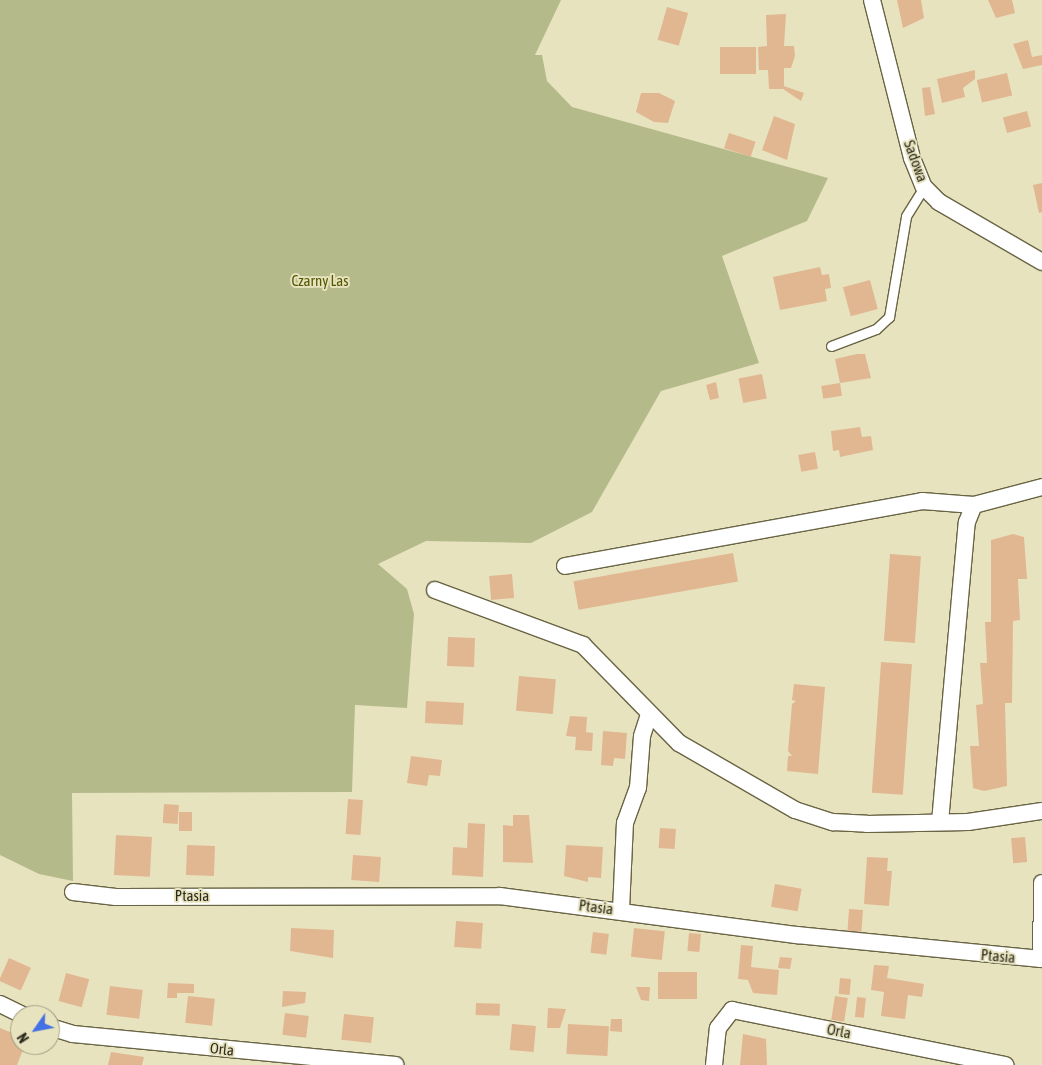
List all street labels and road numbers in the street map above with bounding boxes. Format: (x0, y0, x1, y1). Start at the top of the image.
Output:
street label: Sadowa (900, 138, 932, 184)
street label: Ptasia (175, 887, 209, 905)
street label: Ptasia (578, 896, 614, 918)
street label: Ptasia (980, 946, 1016, 966)
street label: Orla (825, 1020, 853, 1042)
street label: Orla (209, 1039, 235, 1059)

